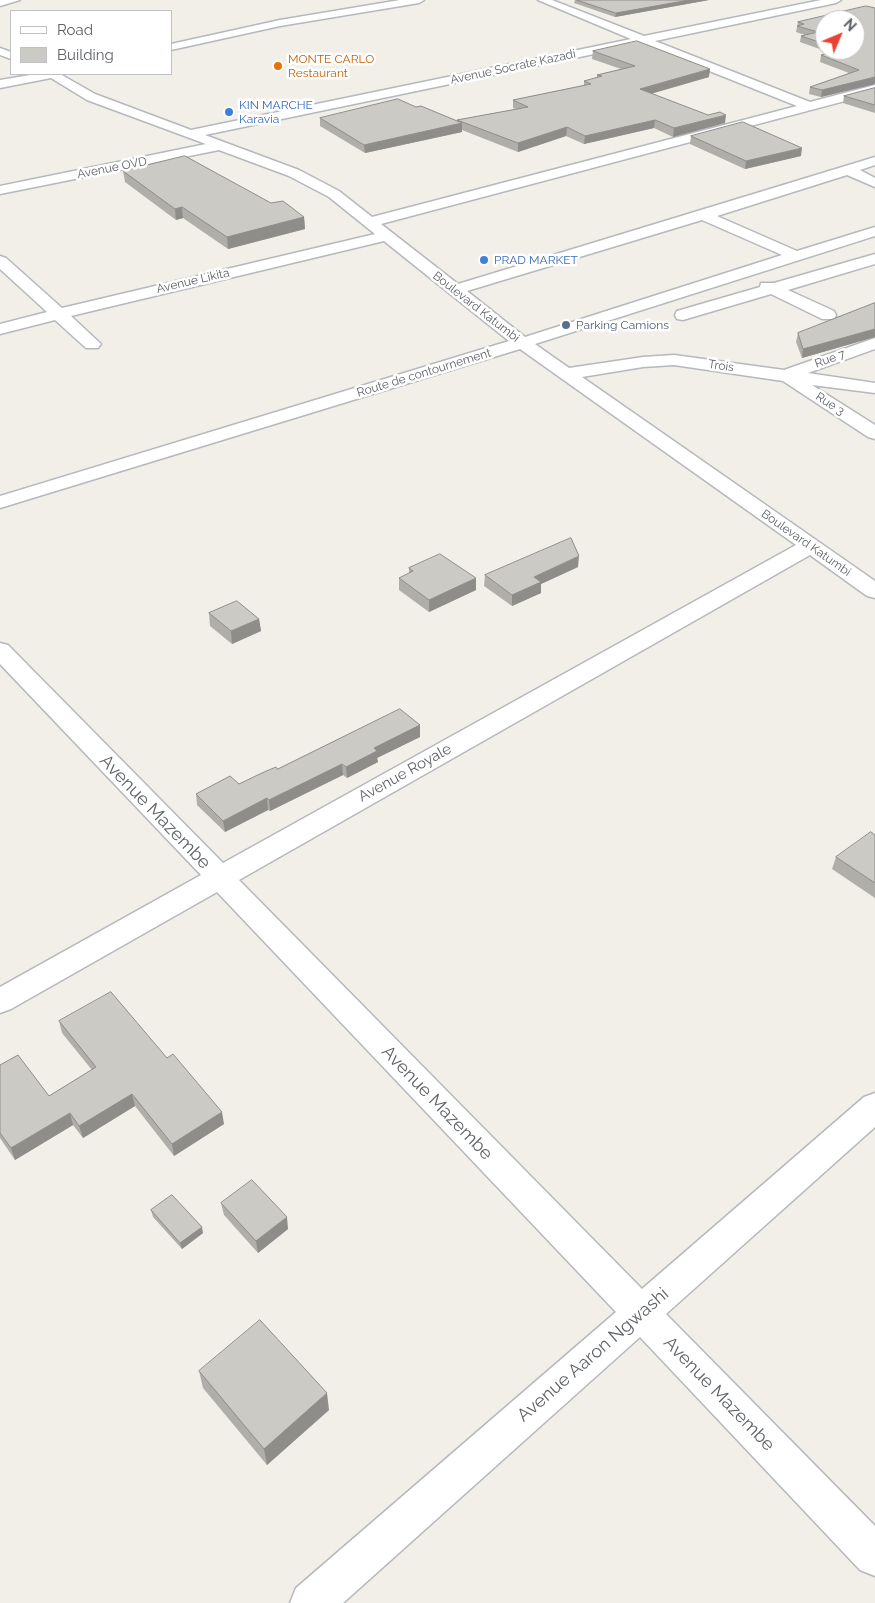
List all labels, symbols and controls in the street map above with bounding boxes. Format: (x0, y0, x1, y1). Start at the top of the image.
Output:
legend (10, 10, 172, 75)
north arrow (815, 10, 865, 60)
text: N (840, 16, 859, 35)
text: Road (57, 21, 93, 39)
text: Building (57, 46, 114, 64)
street label: Avenue Socrate Kazadi (449, 47, 577, 87)
place label: MONTE CARLO Restaurant (288, 52, 374, 80)
marker: MONTE CARLO Restaurant (272, 60, 284, 72)
place label: KIN MARCHE Karavia (239, 98, 313, 126)
marker: KIN MARCHE Karavia (223, 106, 235, 118)
street label: Avenue OVD (76, 154, 148, 182)
place label: PRAD MARKET (494, 253, 578, 267)
marker: PRAD MARKET (478, 254, 490, 266)
street label: Avenue Likita (155, 266, 231, 296)
street label: Boulevard Katumbi (430, 269, 522, 345)
place label: Parking Camions (576, 318, 669, 332)
marker: Parking Camions (560, 319, 572, 331)
street label: Route de contournement (355, 346, 493, 400)
street label: Rue 7 (813, 347, 847, 371)
street label: Trois (707, 357, 735, 375)
street label: Rue 3 (813, 389, 847, 419)
street label: Boulevard Katumbi (758, 507, 854, 579)
street label: Avenue Royale (355, 740, 455, 806)
street label: Avenue Mazembe (95, 750, 215, 874)
street label: Avenue Mazembe (377, 1041, 497, 1165)
street label: Avenue Aaron Ngwashi (513, 1283, 673, 1427)
street label: Avenue Mazembe (659, 1332, 779, 1456)

